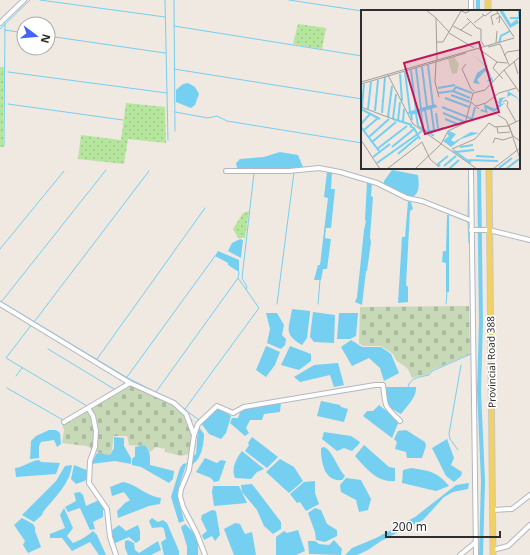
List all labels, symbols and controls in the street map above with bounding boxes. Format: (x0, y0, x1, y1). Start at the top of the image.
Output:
inset map (361, 10, 520, 169)
north arrow (16, 16, 56, 56)
text: N (38, 33, 55, 45)
street label: Provincial Road 388 (483, 316, 499, 408)
scale bar (386, 513, 500, 539)
text: 200 m (392, 518, 427, 535)

